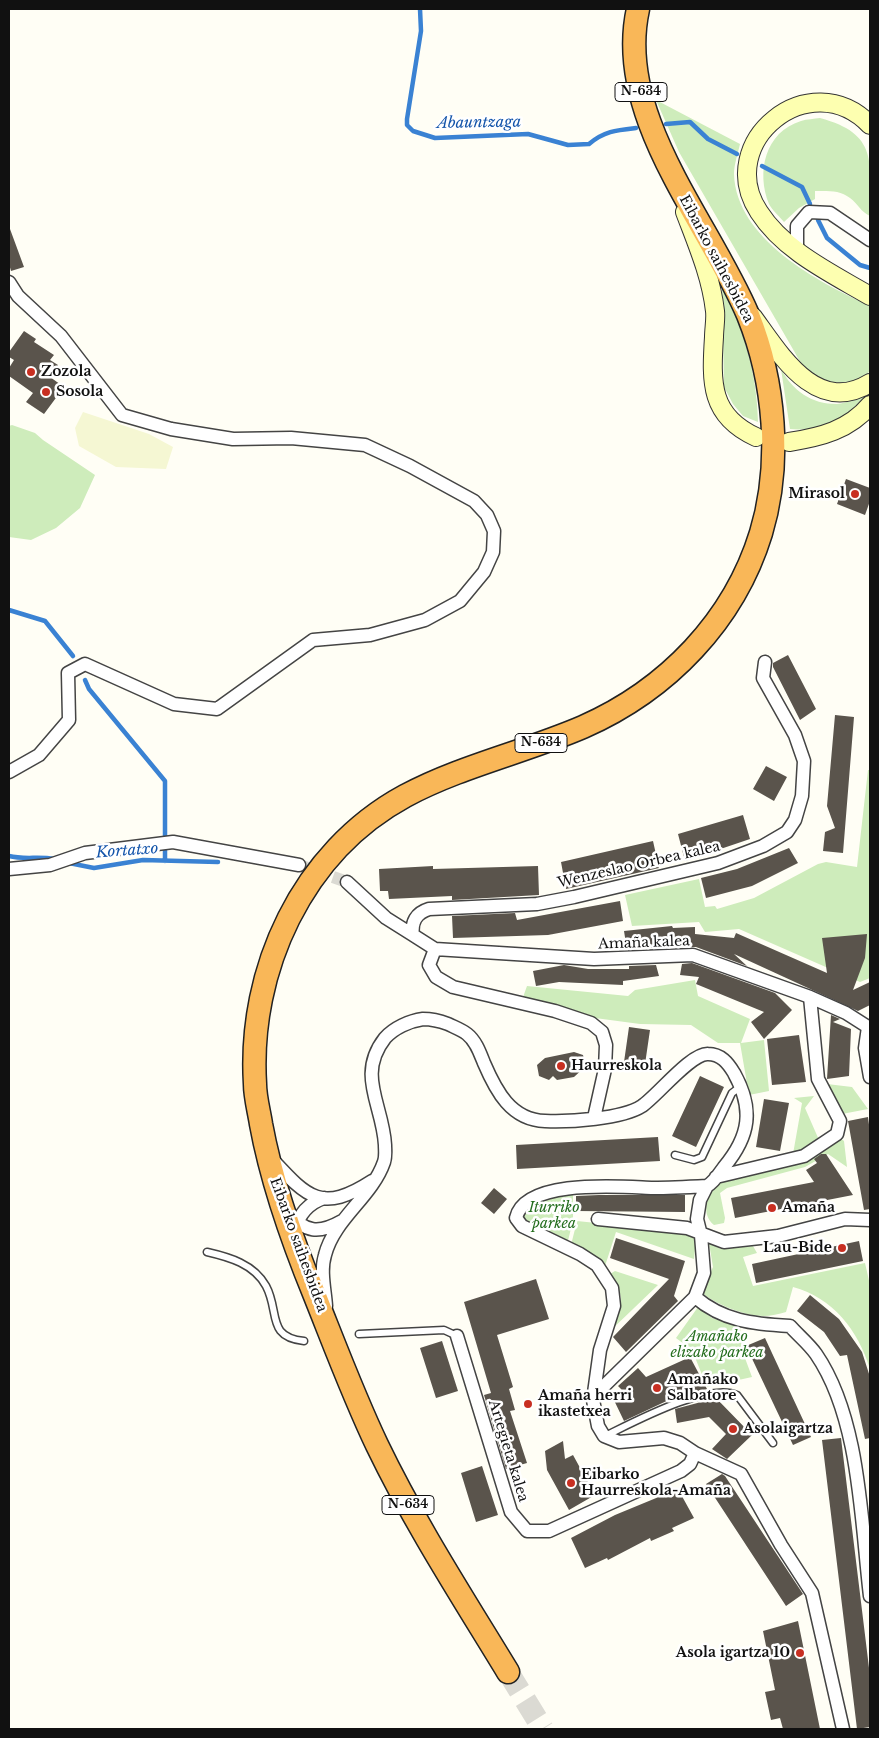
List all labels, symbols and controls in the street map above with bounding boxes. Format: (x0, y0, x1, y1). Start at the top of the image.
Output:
road number: N-634 (615, 82, 667, 101)
water label: Abauntzaga (437, 113, 521, 133)
street label: Eibarko saihesbidea (675, 192, 757, 326)
place label: Zozola (41, 364, 92, 380)
marker: Zozola (25, 366, 37, 378)
place label: Sosola (56, 384, 103, 400)
marker: Sosola (40, 386, 52, 398)
place label: Mirasol (788, 486, 845, 502)
marker: Mirasol (849, 488, 861, 500)
road number: N-634 (515, 734, 567, 752)
street label: Wenzeslao Orbea kalea (556, 838, 722, 892)
water label: Kortatxo (95, 840, 159, 862)
street label: Amaña kalea (598, 933, 690, 953)
place label: Haurreskola (571, 1058, 662, 1074)
marker: Haurreskola (555, 1060, 567, 1072)
street label: Eibarko saihesbidea (266, 1175, 330, 1315)
park label: Iturriko parkea (528, 1200, 580, 1232)
place label: Amaña (782, 1200, 835, 1216)
marker: Amaña (766, 1202, 778, 1214)
place label: Lau-Bide (763, 1240, 832, 1256)
marker: Lau-Bide (836, 1242, 848, 1254)
park label: Amañako elizako parkea (671, 1329, 763, 1361)
place label: Amañako Salbatore (667, 1372, 738, 1404)
marker: Amañako Salbatore (651, 1382, 663, 1394)
place label: Amaña herri ikastetxea (538, 1388, 632, 1420)
street label: Artegieta kalea (485, 1398, 531, 1504)
marker: Amaña herri ikastetxea (522, 1398, 534, 1410)
place label: Asolaigartza (743, 1421, 833, 1437)
marker: Asolaigartza (727, 1423, 739, 1435)
place label: Eibarko Haurreskola-Amaña (581, 1467, 731, 1500)
marker: Eibarko Haurreskola-Amaña (565, 1477, 577, 1489)
road number: N-634 (382, 1496, 434, 1514)
place label: Asola igartza 10 (676, 1645, 790, 1661)
marker: Asola igartza 10 (794, 1647, 806, 1659)

